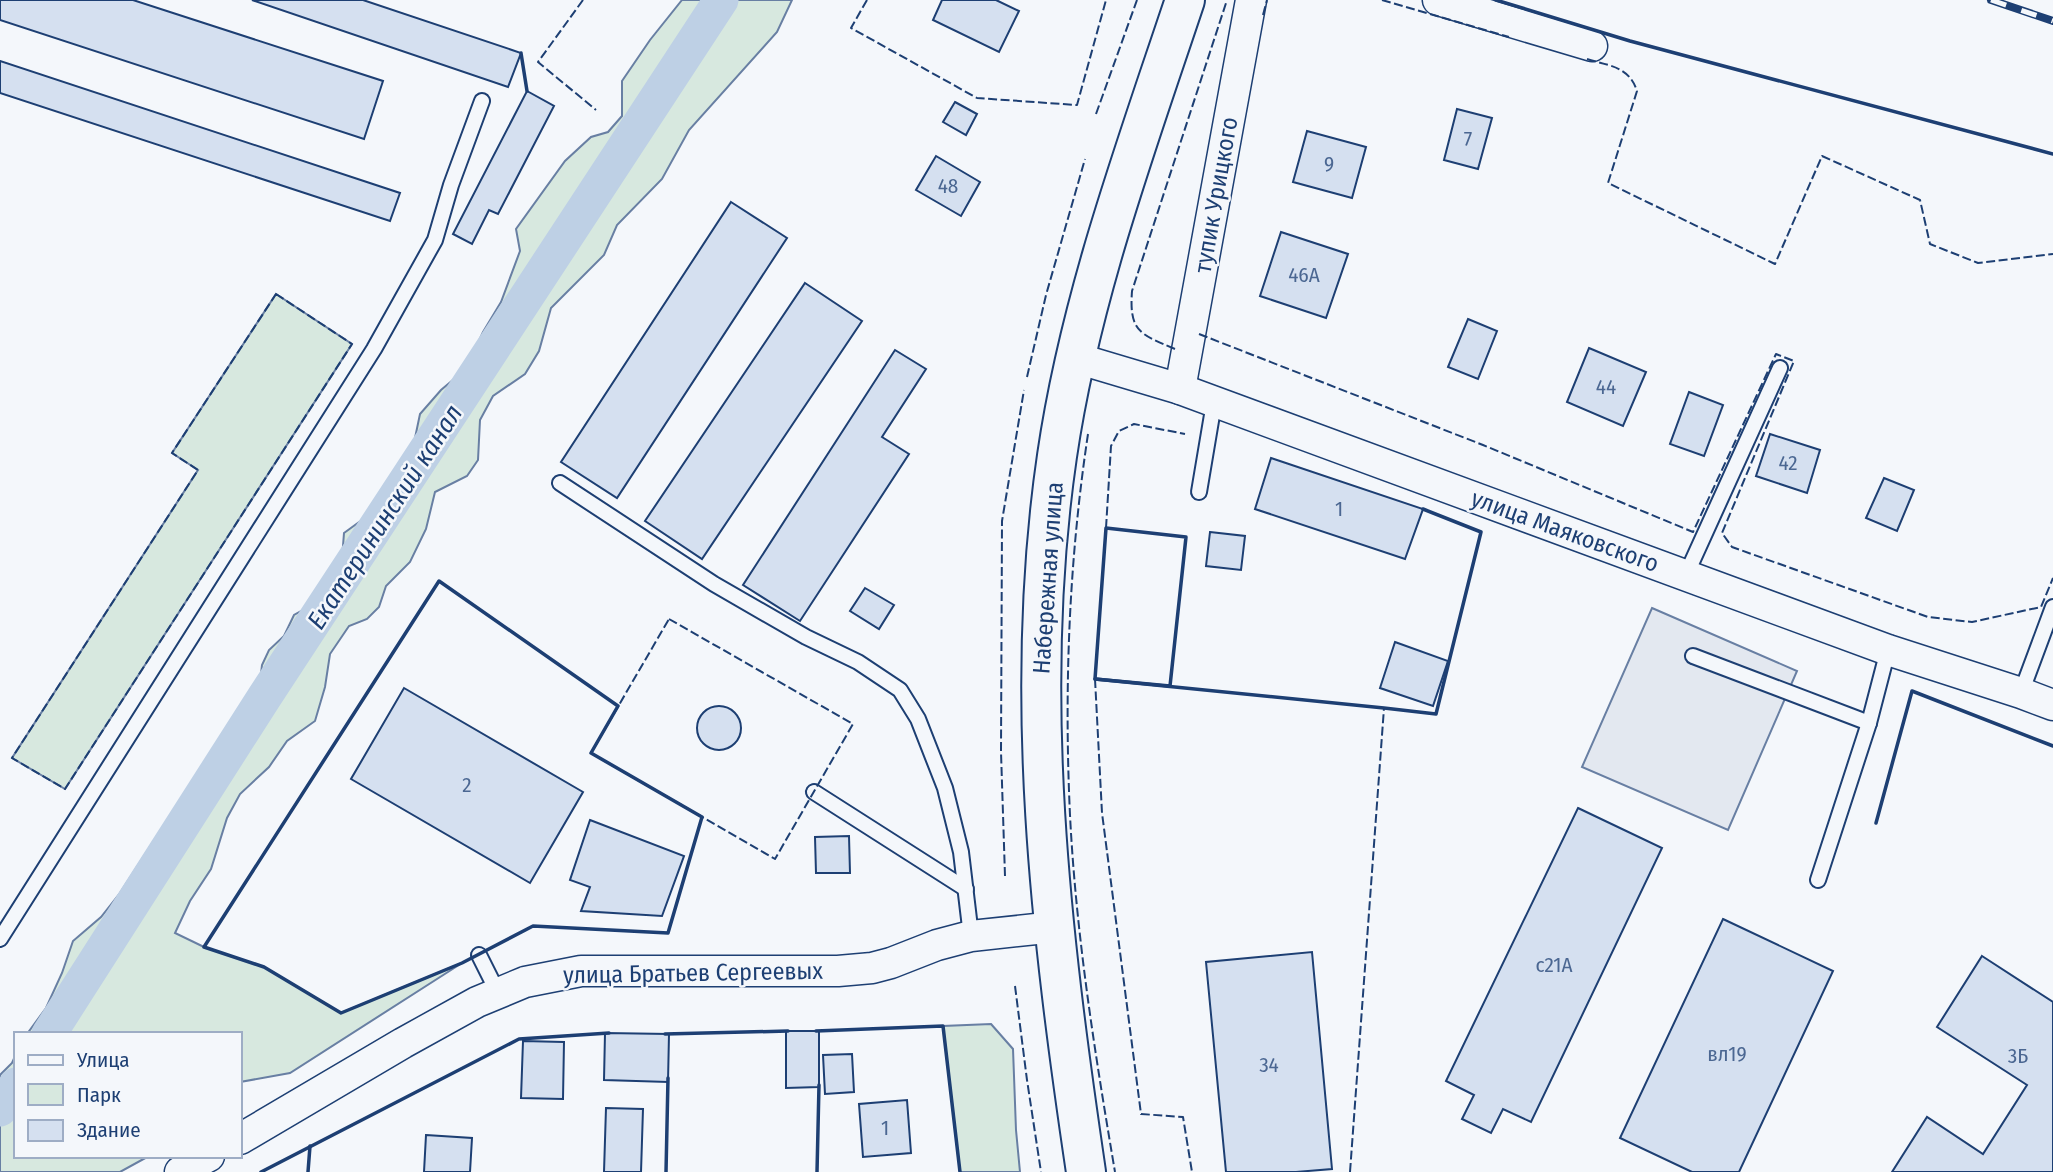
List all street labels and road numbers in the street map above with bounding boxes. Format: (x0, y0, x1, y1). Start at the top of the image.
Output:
street label: тупик Урицкого (1188, 115, 1244, 275)
street label: Набережная улица (1027, 481, 1069, 675)
street label: улица Маяковского (1467, 484, 1663, 578)
street label: улица Братьев Сергеевых (563, 957, 824, 989)

